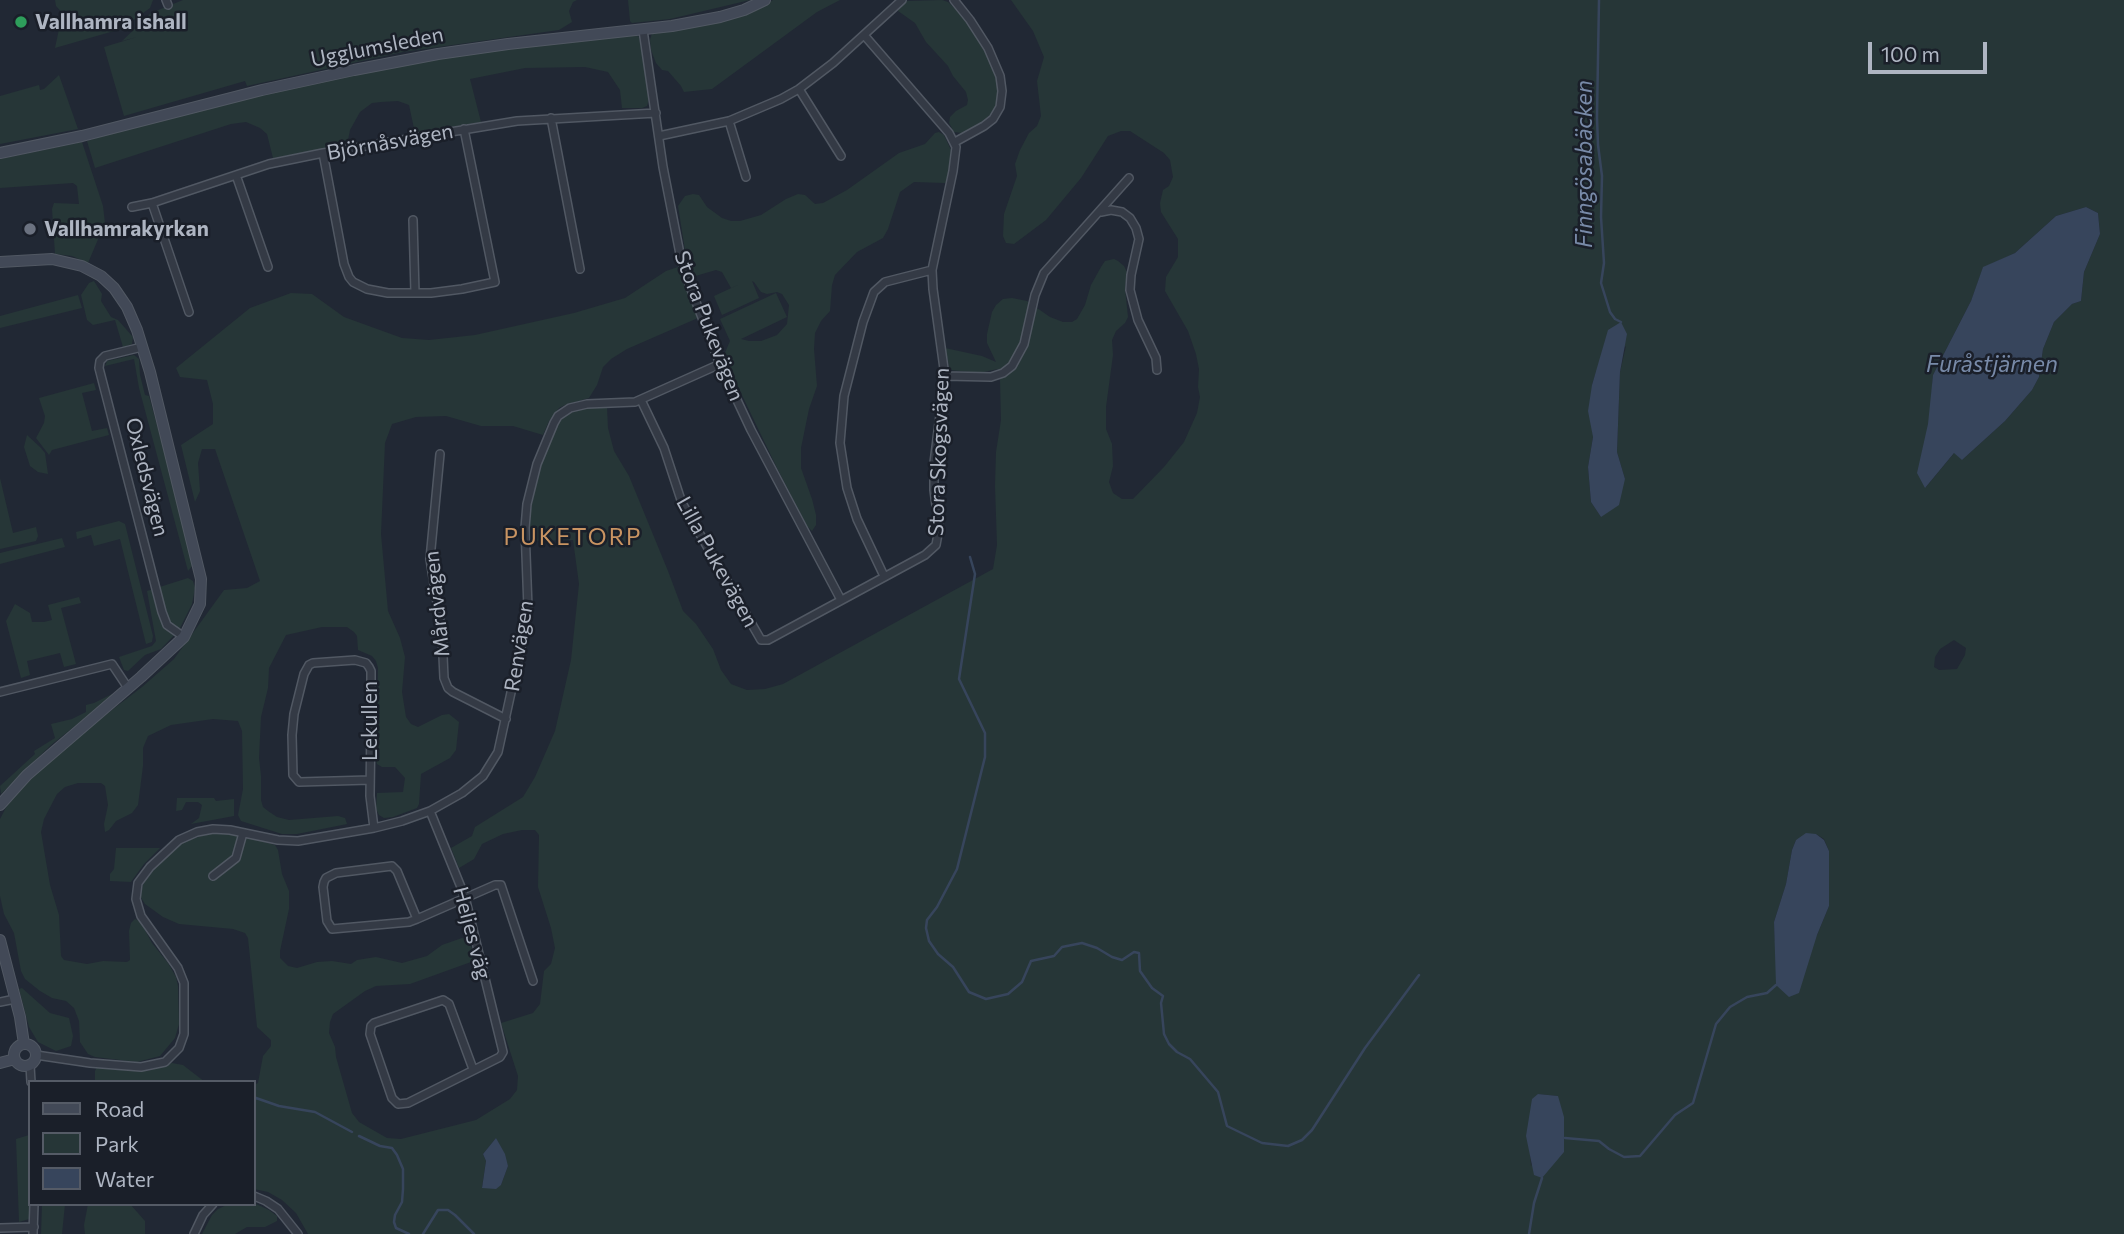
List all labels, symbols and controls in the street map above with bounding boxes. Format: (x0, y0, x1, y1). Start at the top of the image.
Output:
place label: Vallhamra ishall (35, 9, 187, 35)
marker: Vallhamra ishall (13, 14, 29, 30)
street label: Ugglumsleden (308, 22, 446, 72)
scale bar (1872, 28, 1991, 72)
text: 100 m (1881, 41, 1940, 66)
water label: Finngösabäcken (1570, 80, 1598, 248)
street label: Björnåsvägen (325, 118, 455, 166)
place label: Vallhamrakyrkan (44, 216, 209, 242)
marker: Vallhamrakyrkan (22, 221, 38, 237)
street label: Stora Pukevägen (669, 247, 749, 405)
water label: Furåstjärnen (1926, 350, 2058, 378)
street label: Stora Skogsvägen (923, 367, 955, 537)
street label: Oxledsvägen (120, 415, 174, 539)
street label: Lilla Pukevägen (671, 492, 763, 632)
district label: PUKETORP (505, 523, 641, 551)
street label: Mårdvägen (419, 550, 455, 658)
street label: Renvägen (499, 599, 539, 693)
street label: Lekullen (357, 681, 383, 761)
street label: Heljes väg (448, 884, 496, 982)
legend (28, 1080, 256, 1206)
text: Road (95, 1096, 144, 1121)
text: Park (95, 1131, 139, 1156)
text: Water (95, 1166, 154, 1191)

